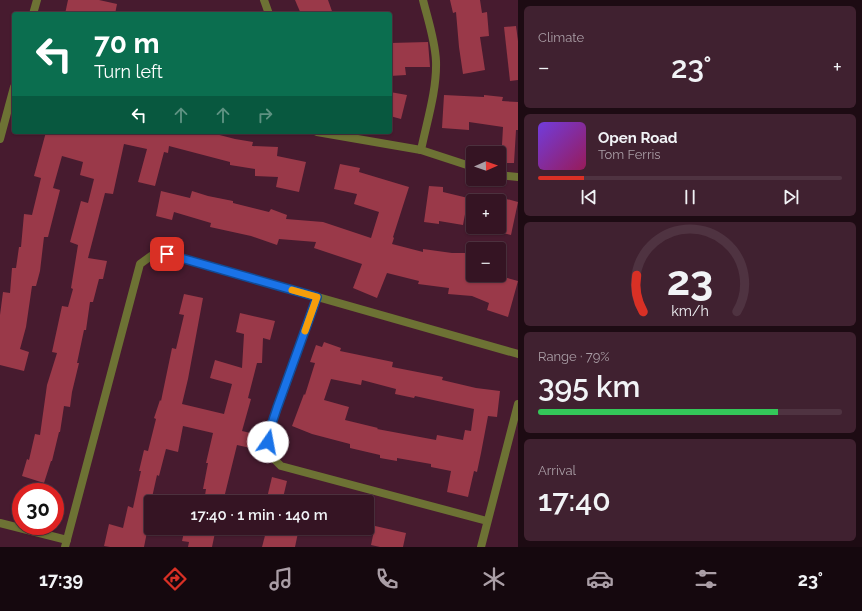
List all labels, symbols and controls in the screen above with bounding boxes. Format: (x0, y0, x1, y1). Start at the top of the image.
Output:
text: 70 m (94, 27, 160, 60)
icon: left (28, 28, 80, 80)
text: Climate (538, 30, 584, 45)
text: 23° (671, 50, 712, 85)
text: − (538, 54, 550, 80)
text: + (833, 54, 842, 80)
text: Turn left (94, 61, 163, 82)
icon: left (128, 104, 150, 126)
icon: ahead (170, 104, 192, 126)
icon: ahead (212, 104, 234, 126)
icon: right (254, 104, 276, 126)
text: Open Road (598, 129, 678, 147)
north arrow (466, 146, 506, 186)
map controls (466, 146, 506, 282)
text: Tom Ferris (598, 147, 661, 162)
icon: previous (578, 186, 600, 208)
icon: pause (679, 186, 701, 208)
icon: next (780, 186, 802, 208)
button: + (466, 194, 506, 234)
pin (150, 237, 184, 271)
button: − (466, 242, 506, 282)
icon: arrive (156, 243, 178, 265)
text: 23 (667, 255, 713, 304)
text: km/h (671, 302, 709, 318)
text: Range · 79% (538, 349, 610, 364)
text: 395 km (538, 369, 640, 404)
position arrow (247, 421, 289, 463)
text: Arrival (538, 463, 576, 478)
speed limit sign: 30 (12, 483, 64, 535)
text: 17:40 (538, 483, 611, 518)
text: 17:40 · 1 min · 140 m (190, 506, 328, 524)
icon: directions (161, 565, 189, 593)
icon: music (267, 565, 295, 593)
icon: phone (373, 565, 401, 593)
icon: climate (480, 565, 508, 593)
icon: car (586, 565, 614, 593)
icon: filters (692, 565, 720, 593)
text: 17:39 (39, 569, 83, 590)
text: 23° (798, 569, 823, 590)

